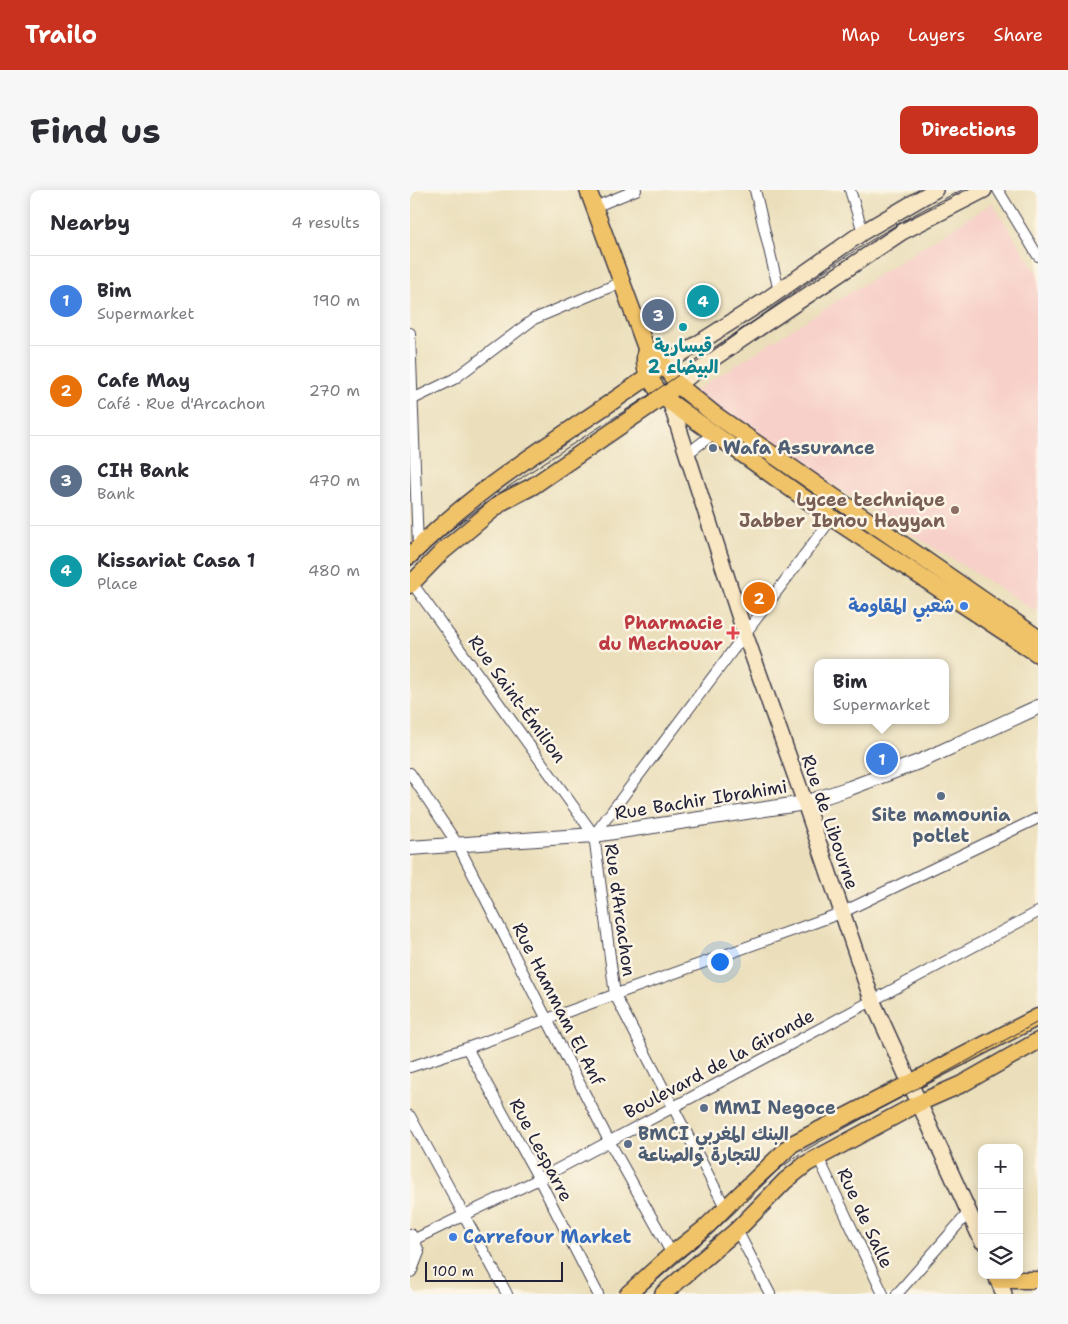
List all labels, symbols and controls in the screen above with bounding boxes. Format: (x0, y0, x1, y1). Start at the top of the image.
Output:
text: Trailo (25, 19, 97, 51)
text: Map (842, 23, 880, 47)
text: Layers (908, 23, 965, 47)
text: Share (993, 23, 1043, 47)
button: Directions (900, 106, 1038, 154)
text: Find us (30, 107, 161, 154)
text: Nearby (50, 209, 130, 237)
text: 4 results (291, 212, 360, 233)
text: Bim (97, 278, 132, 303)
pin: 4 (687, 282, 719, 320)
text: 1 (62, 290, 70, 311)
text: 190 m (313, 290, 360, 311)
pin: 3 (642, 296, 674, 334)
text: Supermarket (97, 303, 194, 324)
marker: قيسارية البيضاء 2 (677, 321, 689, 333)
place label: قيسارية البيضاء 2 (648, 334, 718, 379)
text: Cafe May (97, 368, 190, 393)
text: 2 (60, 380, 72, 401)
text: 270 m (309, 380, 360, 401)
text: Café · Rue d'Arcachon (97, 393, 265, 414)
place label: Wafa Assurance (723, 436, 875, 460)
marker: Wafa Assurance (707, 442, 719, 454)
text: CIH Bank (97, 458, 189, 483)
text: 3 (60, 470, 72, 491)
text: 470 m (309, 470, 360, 491)
text: Bank (97, 483, 135, 504)
place label: Lycee technique Jabber Ibnou Hayyan (739, 488, 945, 533)
marker: Lycee technique Jabber Ibnou Hayyan (949, 504, 961, 516)
text: Kissariat Casa 1 (97, 548, 255, 573)
text: 4 (60, 560, 72, 581)
text: 480 m (308, 560, 360, 581)
text: Place (97, 573, 138, 594)
pin: 2 (743, 579, 775, 617)
place label: شعبي المقاومة (848, 594, 954, 622)
marker: شعبي المقاومة (958, 600, 970, 612)
place label: Pharmacie du Mechouar (599, 611, 723, 656)
marker: Pharmacie du Mechouar (727, 627, 739, 639)
street label: Rue Saint-Émilion (463, 630, 571, 768)
popup (814, 659, 949, 724)
text: Bim (833, 669, 867, 694)
text: Supermarket (833, 694, 930, 715)
pin: 1 (866, 740, 898, 778)
street label: Rue de Libourne (796, 751, 864, 893)
street label: Rue Bachir Ibrahimi (613, 775, 789, 825)
marker: Site mamounia potlet (935, 790, 947, 802)
place label: Site mamounia potlet (872, 803, 1011, 848)
street label: Rue d'Arcachon (599, 842, 641, 978)
street label: Rue Hammam El Anf (507, 919, 610, 1090)
your location (707, 949, 733, 975)
street label: Boulevard de la Gironde (620, 1004, 818, 1124)
street label: Rue Lesparre (504, 1094, 578, 1206)
place label: MMI Negoce (714, 1096, 836, 1120)
marker: MMI Negoce (698, 1102, 710, 1114)
place label: BMCI البنك المغربي للتجارة والصناعة (638, 1122, 789, 1167)
marker: BMCI البنك المغربي للتجارة والصناعة (622, 1138, 634, 1150)
map controls (978, 1144, 1023, 1279)
button: + (978, 1144, 1023, 1189)
street label: Rue de Salle (831, 1164, 899, 1272)
button: − (978, 1189, 1023, 1234)
place label: Carrefour Market (463, 1225, 632, 1249)
marker: Carrefour Market (447, 1231, 459, 1243)
button: layers (978, 1234, 1023, 1279)
scale bar (425, 1259, 562, 1282)
text: 100 m (432, 1262, 474, 1280)

